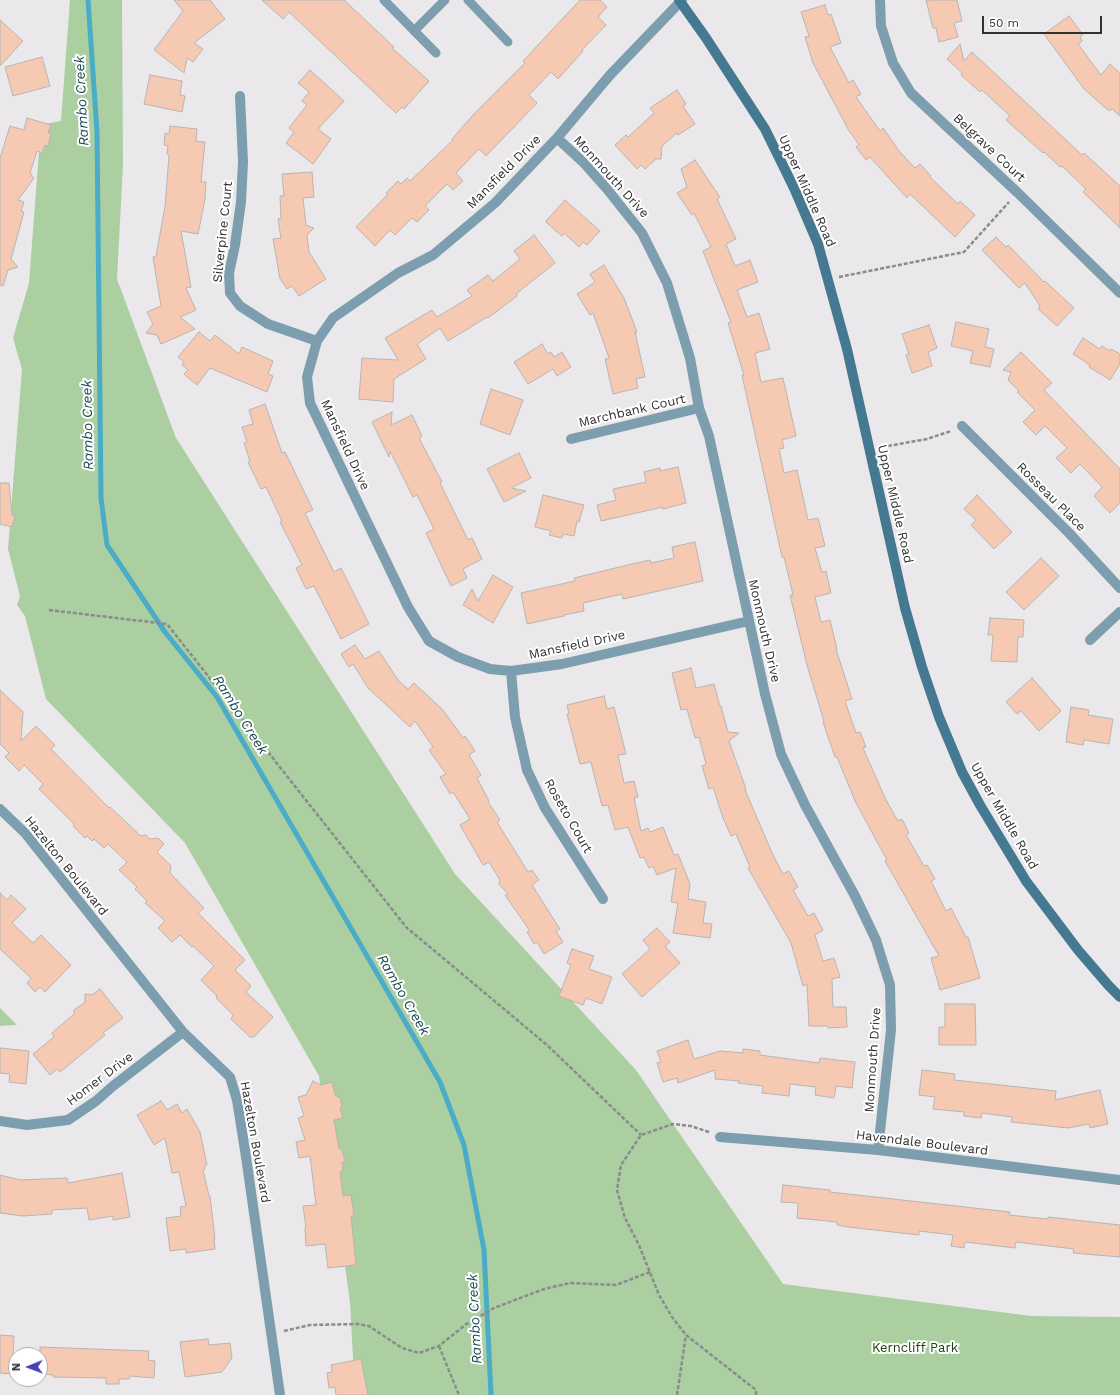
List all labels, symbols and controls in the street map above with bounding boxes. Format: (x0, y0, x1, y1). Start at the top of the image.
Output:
scale bar (984, 8, 1104, 34)
text: 50 m (989, 16, 1019, 30)
water label: Rambo Creek (71, 55, 93, 147)
street label: Belgrave Court (950, 111, 1028, 185)
street label: Mansfield Drive (464, 132, 544, 212)
street label: Upper Middle Road (775, 132, 839, 250)
street label: Monmouth Drive (570, 133, 652, 221)
street label: Silverpine Court (210, 181, 236, 283)
water label: Rambo Creek (79, 380, 97, 470)
street label: Marchbank Court (577, 391, 687, 431)
street label: Mansfield Drive (317, 397, 373, 493)
street label: Upper Middle Road (874, 443, 916, 565)
street label: Rosseau Place (1013, 459, 1089, 535)
street label: Monmouth Drive (745, 578, 783, 684)
street label: Mansfield Drive (527, 627, 627, 663)
water label: Rambo Creek (209, 672, 271, 758)
street label: Upper Middle Road (967, 760, 1041, 872)
street label: Roseto Court (540, 776, 596, 856)
street label: Hazelton Boulevard (21, 813, 111, 919)
water label: Rambo Creek (373, 952, 433, 1038)
street label: Monmouth Drive (862, 1007, 884, 1113)
street label: Homer Drive (64, 1049, 136, 1109)
street label: Hazelton Boulevard (237, 1080, 273, 1204)
street label: Havendale Boulevard (855, 1127, 989, 1159)
water label: Rambo Creek (464, 1273, 486, 1365)
park label: Kerncliff Park (872, 1340, 958, 1356)
north arrow (8, 1347, 48, 1387)
text: N (10, 1363, 23, 1371)

